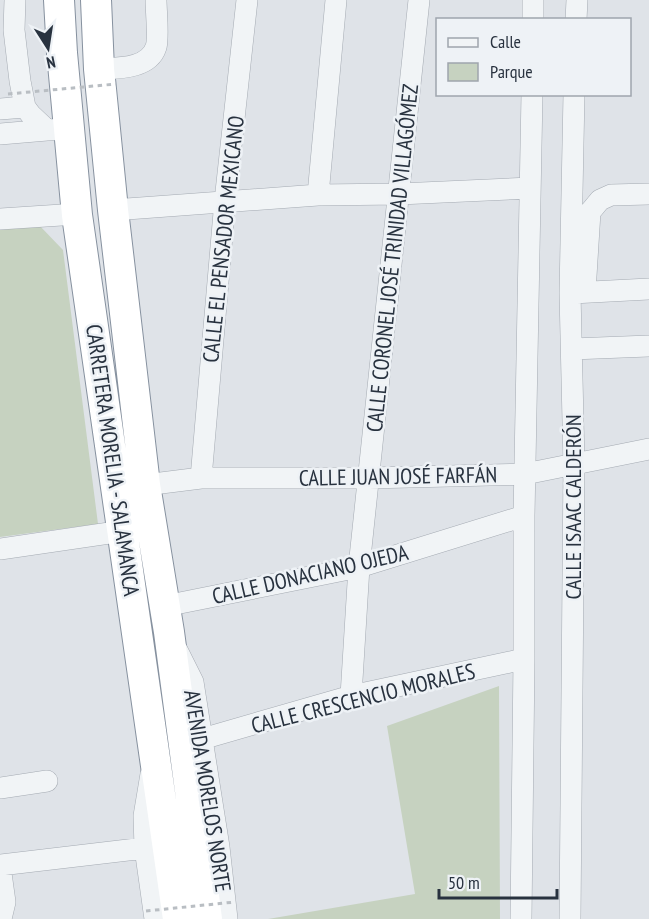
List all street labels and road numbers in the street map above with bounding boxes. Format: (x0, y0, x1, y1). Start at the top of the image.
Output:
street label: CALLE CORONEL JOSÉ TRINIDAD VILLAGÓMEZ (360, 82, 424, 433)
street label: CALLE EL PENSADOR MEXICANO (196, 114, 250, 364)
street label: CARRETERA MORELIA - SALAMANCA (80, 322, 146, 598)
street label: CALLE ISAAC CALDERÓN (559, 414, 587, 600)
street label: CALLE JUAN JOSÉ FARFÁN (299, 460, 497, 492)
street label: CALLE DONACIANO OJEDA (209, 538, 411, 610)
street label: CALLE CRESCENCIO MORALES (248, 657, 478, 739)
street label: AVENIDA MORELOS NORTE (178, 688, 238, 894)

